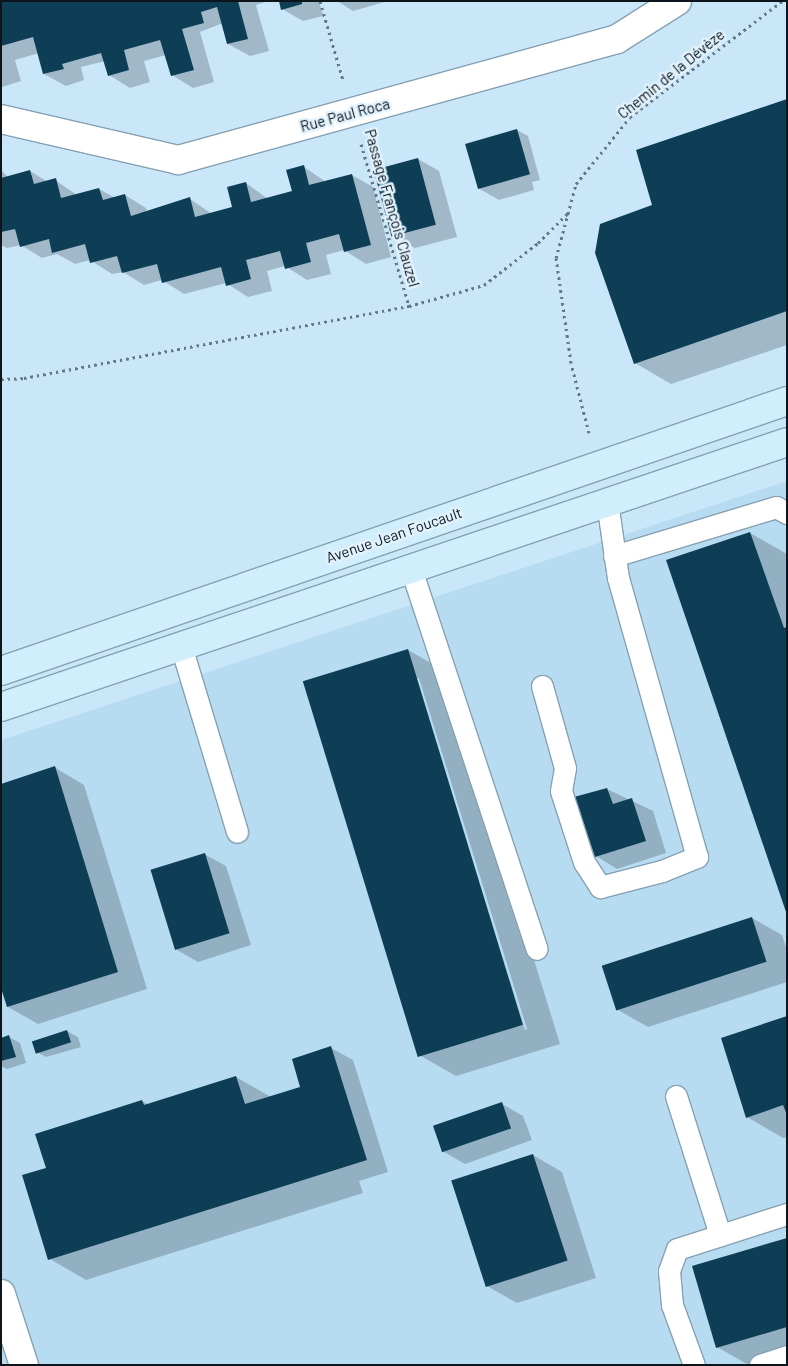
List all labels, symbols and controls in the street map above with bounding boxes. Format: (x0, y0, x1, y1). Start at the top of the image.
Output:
street label: Chemin de la Dévèze (614, 25, 728, 123)
street label: Rue Paul Roca (298, 94, 392, 136)
street label: Passage François Clauzel (361, 127, 423, 289)
street label: Avenue Jean Foucault (324, 503, 464, 567)

